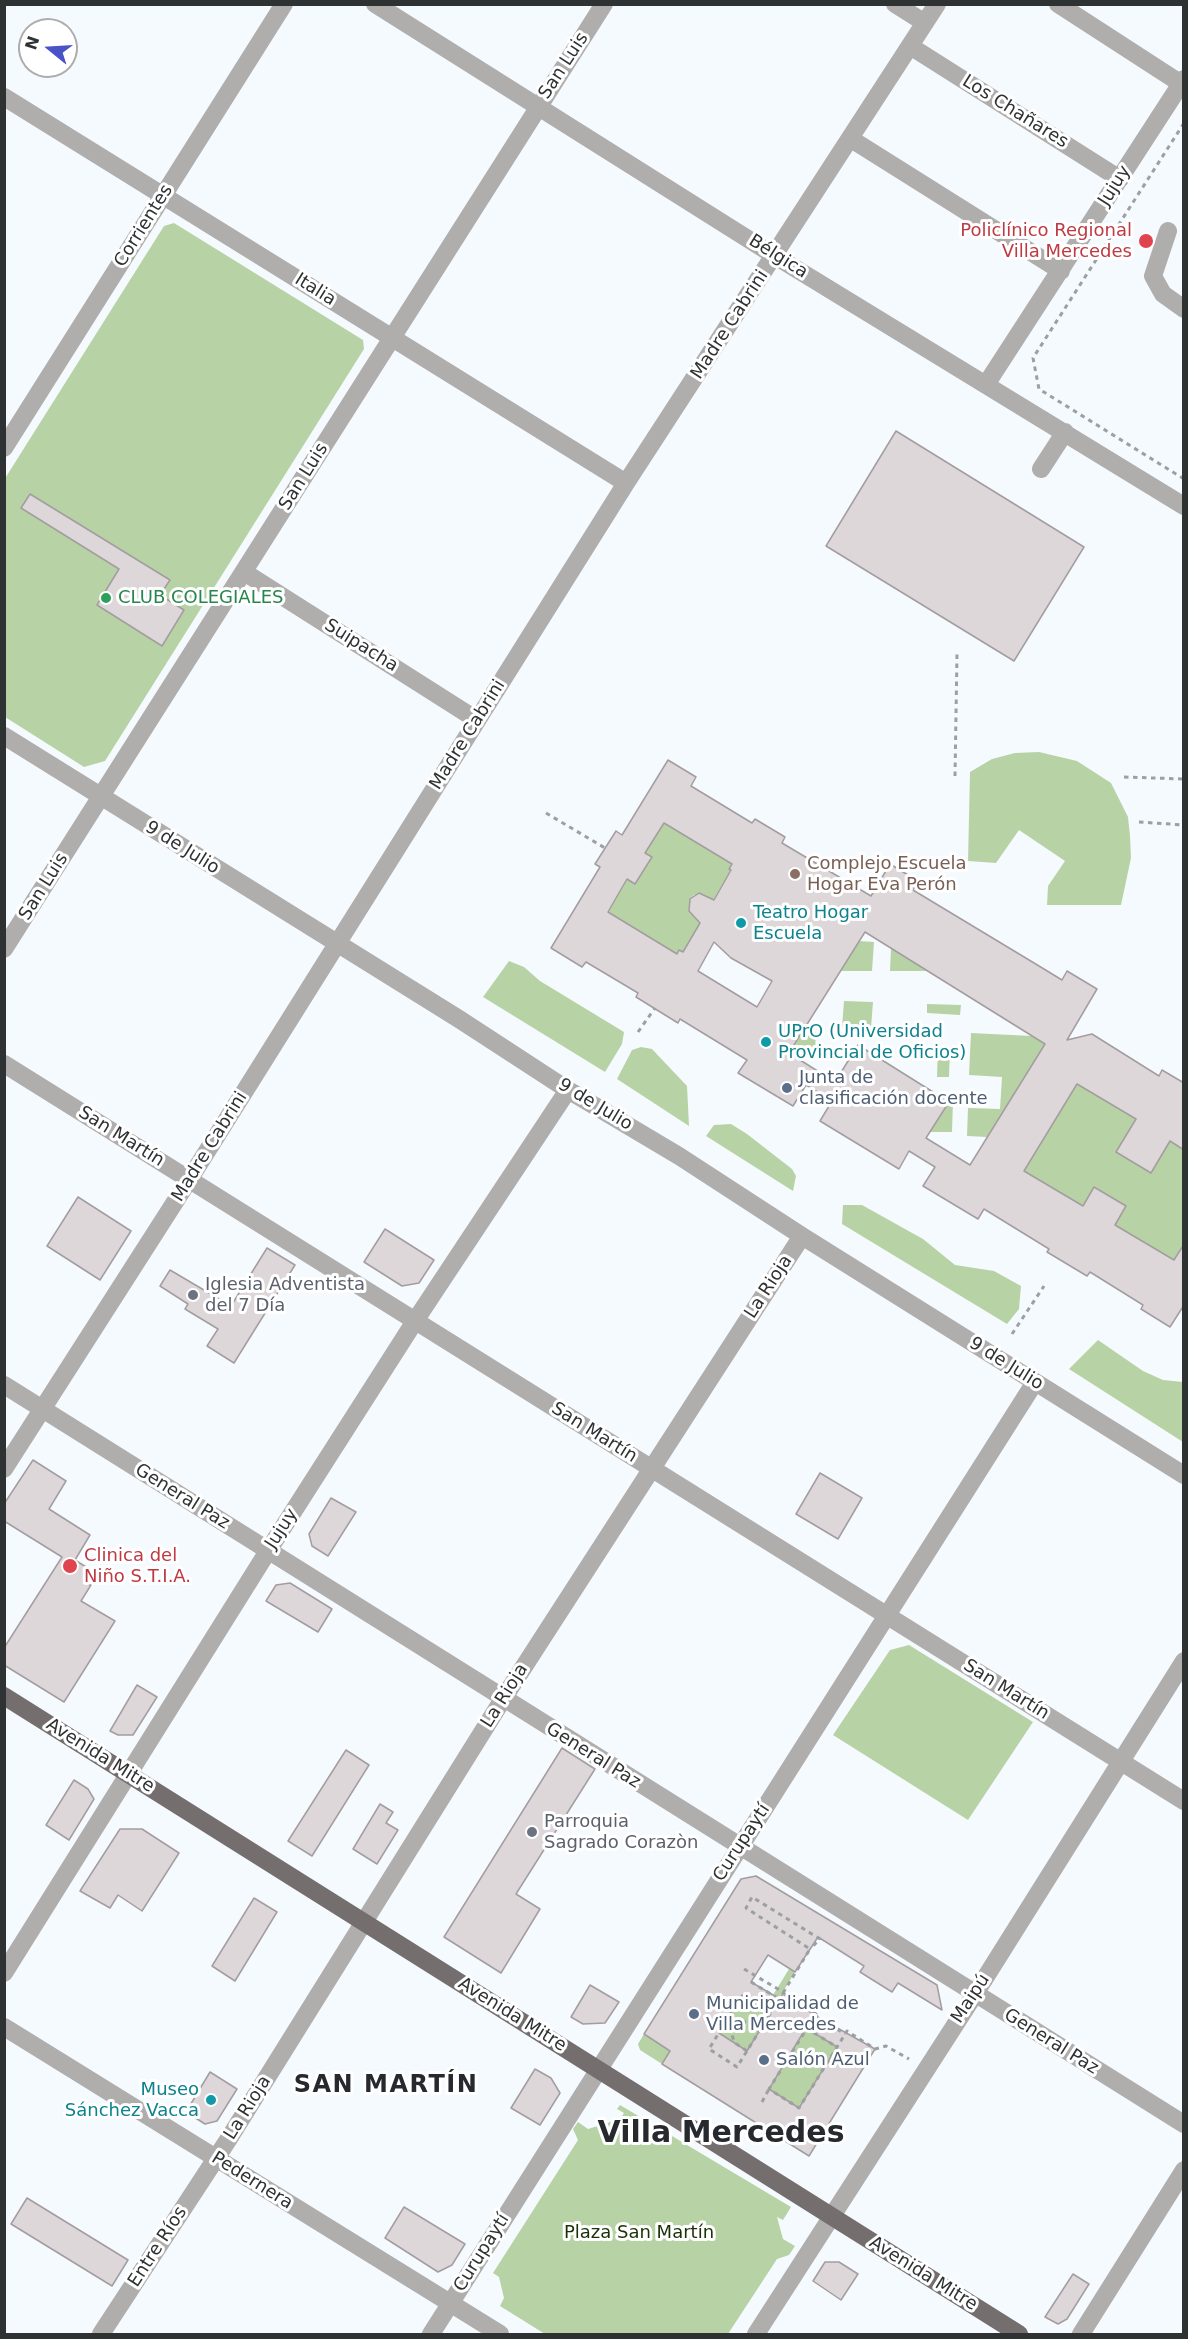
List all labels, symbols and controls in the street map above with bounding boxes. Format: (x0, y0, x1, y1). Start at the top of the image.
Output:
north arrow (18, 18, 78, 78)
street label: San Luis (534, 29, 594, 103)
text: N (21, 34, 43, 52)
street label: Los Chañares (958, 71, 1072, 153)
street label: Jujuy (1094, 162, 1136, 210)
street label: Corrientes (110, 181, 178, 271)
place label: Policlínico Regional Villa Mercedes (960, 220, 1132, 262)
street label: Bélgica (744, 230, 812, 284)
marker: Policlínico Regional Villa Mercedes (1137, 232, 1155, 250)
street label: Madre Cabrini (687, 266, 773, 384)
street label: Italia (290, 269, 340, 311)
street label: San Luis (275, 439, 333, 515)
place label: CLUB COLEGIALES (118, 587, 283, 609)
marker: CLUB COLEGIALES (99, 591, 113, 605)
street label: Suipacha (320, 615, 402, 677)
street label: Madre Cabrini (426, 676, 510, 794)
street label: 9 de Julio (141, 817, 223, 879)
street label: San Luis (15, 849, 73, 925)
place label: Complejo Escuela Hogar Eva Perón (807, 853, 967, 896)
marker: Complejo Escuela Hogar Eva Perón (788, 867, 802, 881)
place label: Teatro Hogar Escuela (753, 902, 868, 944)
marker: Teatro Hogar Escuela (734, 916, 748, 930)
place label: UPrO (Universidad Provincial de Oficios) (778, 1021, 966, 1064)
marker: UPrO (Universidad Provincial de Oficios) (759, 1035, 773, 1049)
place label: Junta de clasificación docente (799, 1067, 988, 1110)
street label: 9 de Julio (554, 1074, 636, 1136)
marker: Junta de clasificación docente (780, 1081, 794, 1095)
street label: Madre Cabrini (168, 1088, 252, 1206)
street label: San Martín (74, 1102, 168, 1172)
street label: La Rioja (741, 1251, 797, 1323)
place label: Iglesia Adventista del 7 Día (205, 1274, 365, 1316)
marker: Iglesia Adventista del 7 Día (186, 1288, 200, 1302)
street label: 9 de Julio (965, 1333, 1047, 1395)
street label: San Martín (547, 1398, 641, 1468)
street label: General Paz (131, 1459, 233, 1535)
street label: Jujuy (261, 1505, 303, 1553)
place label: Clinica del Niño S.T.I.A. (84, 1545, 191, 1588)
marker: Clinica del Niño S.T.I.A. (61, 1557, 79, 1575)
street label: San Martín (959, 1655, 1053, 1725)
street label: La Rioja (477, 1660, 533, 1732)
street label: Avenida Mitre (42, 1714, 158, 1798)
street label: General Paz (542, 1718, 644, 1794)
street label: Curupaytí (709, 1800, 775, 1886)
place label: Parroquia Sagrado Corazòn (544, 1811, 698, 1854)
marker: Parroquia Sagrado Corazòn (525, 1825, 539, 1839)
street label: Maipú (947, 1970, 995, 2028)
street label: Avenida Mitre (454, 1973, 570, 2057)
place label: Municipalidad de Villa Mercedes (706, 1993, 859, 2036)
street label: General Paz (1000, 2004, 1102, 2080)
marker: Municipalidad de Villa Mercedes (687, 2007, 701, 2021)
place label: Salón Azul (776, 2049, 870, 2071)
marker: Salón Azul (757, 2053, 771, 2067)
street label: La Rioja (220, 2072, 276, 2144)
district label: SAN MARTÍN (294, 2072, 478, 2100)
place label: Museo Sánchez Vacca (65, 2079, 199, 2122)
marker: Museo Sánchez Vacca (204, 2093, 218, 2107)
district label: Villa Mercedes (597, 2116, 845, 2152)
street label: Pedernera (207, 2148, 297, 2214)
street label: Entre Ríos (124, 2203, 192, 2291)
street label: Curupaytí (450, 2210, 514, 2296)
park label: Plaza San Martín (564, 2222, 714, 2244)
street label: Avenida Mitre (865, 2232, 981, 2316)

